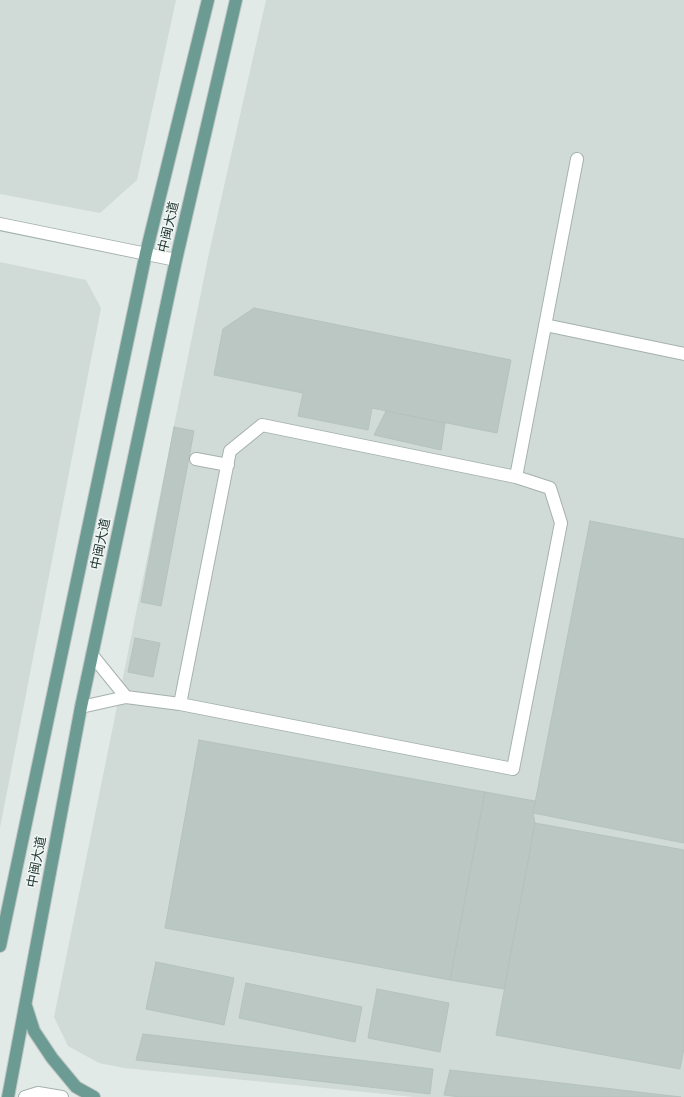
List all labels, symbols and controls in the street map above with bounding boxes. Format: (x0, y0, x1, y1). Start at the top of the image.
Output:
street label: 中闽大道 (156, 200, 182, 254)
street label: 中闽大道 (88, 517, 114, 571)
street label: 中闽大道 (24, 835, 50, 889)

